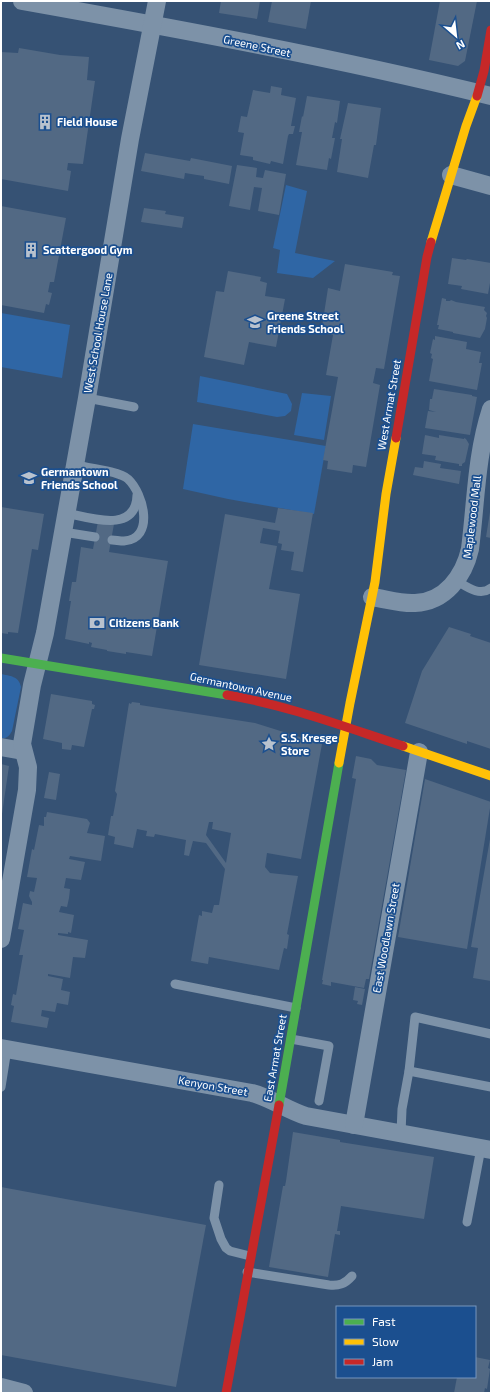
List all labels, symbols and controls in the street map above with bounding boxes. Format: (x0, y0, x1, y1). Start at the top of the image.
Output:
north arrow (436, 16, 476, 56)
street label: Greene Street (222, 32, 292, 59)
text: N (454, 38, 467, 53)
building icon: Field House (36, 113, 54, 131)
place label: Field House (57, 115, 118, 128)
building icon: Scattergood Gym (22, 241, 40, 259)
place label: Scattergood Gym (43, 243, 133, 257)
street label: West School House Lane (81, 272, 115, 394)
place label: Greene Street Friends School (267, 309, 344, 335)
school or university icon: Greene Street Friends School (246, 313, 264, 331)
street label: West Armat Street (374, 358, 403, 451)
place label: Germantown Friends School (41, 465, 118, 491)
school or university icon: Germantown Friends School (20, 469, 38, 487)
street label: Maplewood Mall (460, 474, 483, 559)
bank icon: Citizens Bank (88, 614, 106, 632)
place label: Citizens Bank (109, 616, 180, 629)
street label: Germantown Avenue (189, 669, 294, 704)
place label: S.S. Kresge Store (281, 731, 338, 757)
place icon: S.S. Kresge Store (260, 735, 278, 753)
street label: East Woodlawn Street (369, 882, 402, 994)
street label: East Armat Street (260, 1013, 289, 1103)
street label: Kenyon Street (177, 1073, 249, 1098)
legend (336, 1306, 476, 1378)
text: Fast (372, 1314, 396, 1328)
text: Slow (372, 1334, 399, 1348)
text: Jam (372, 1354, 393, 1368)

